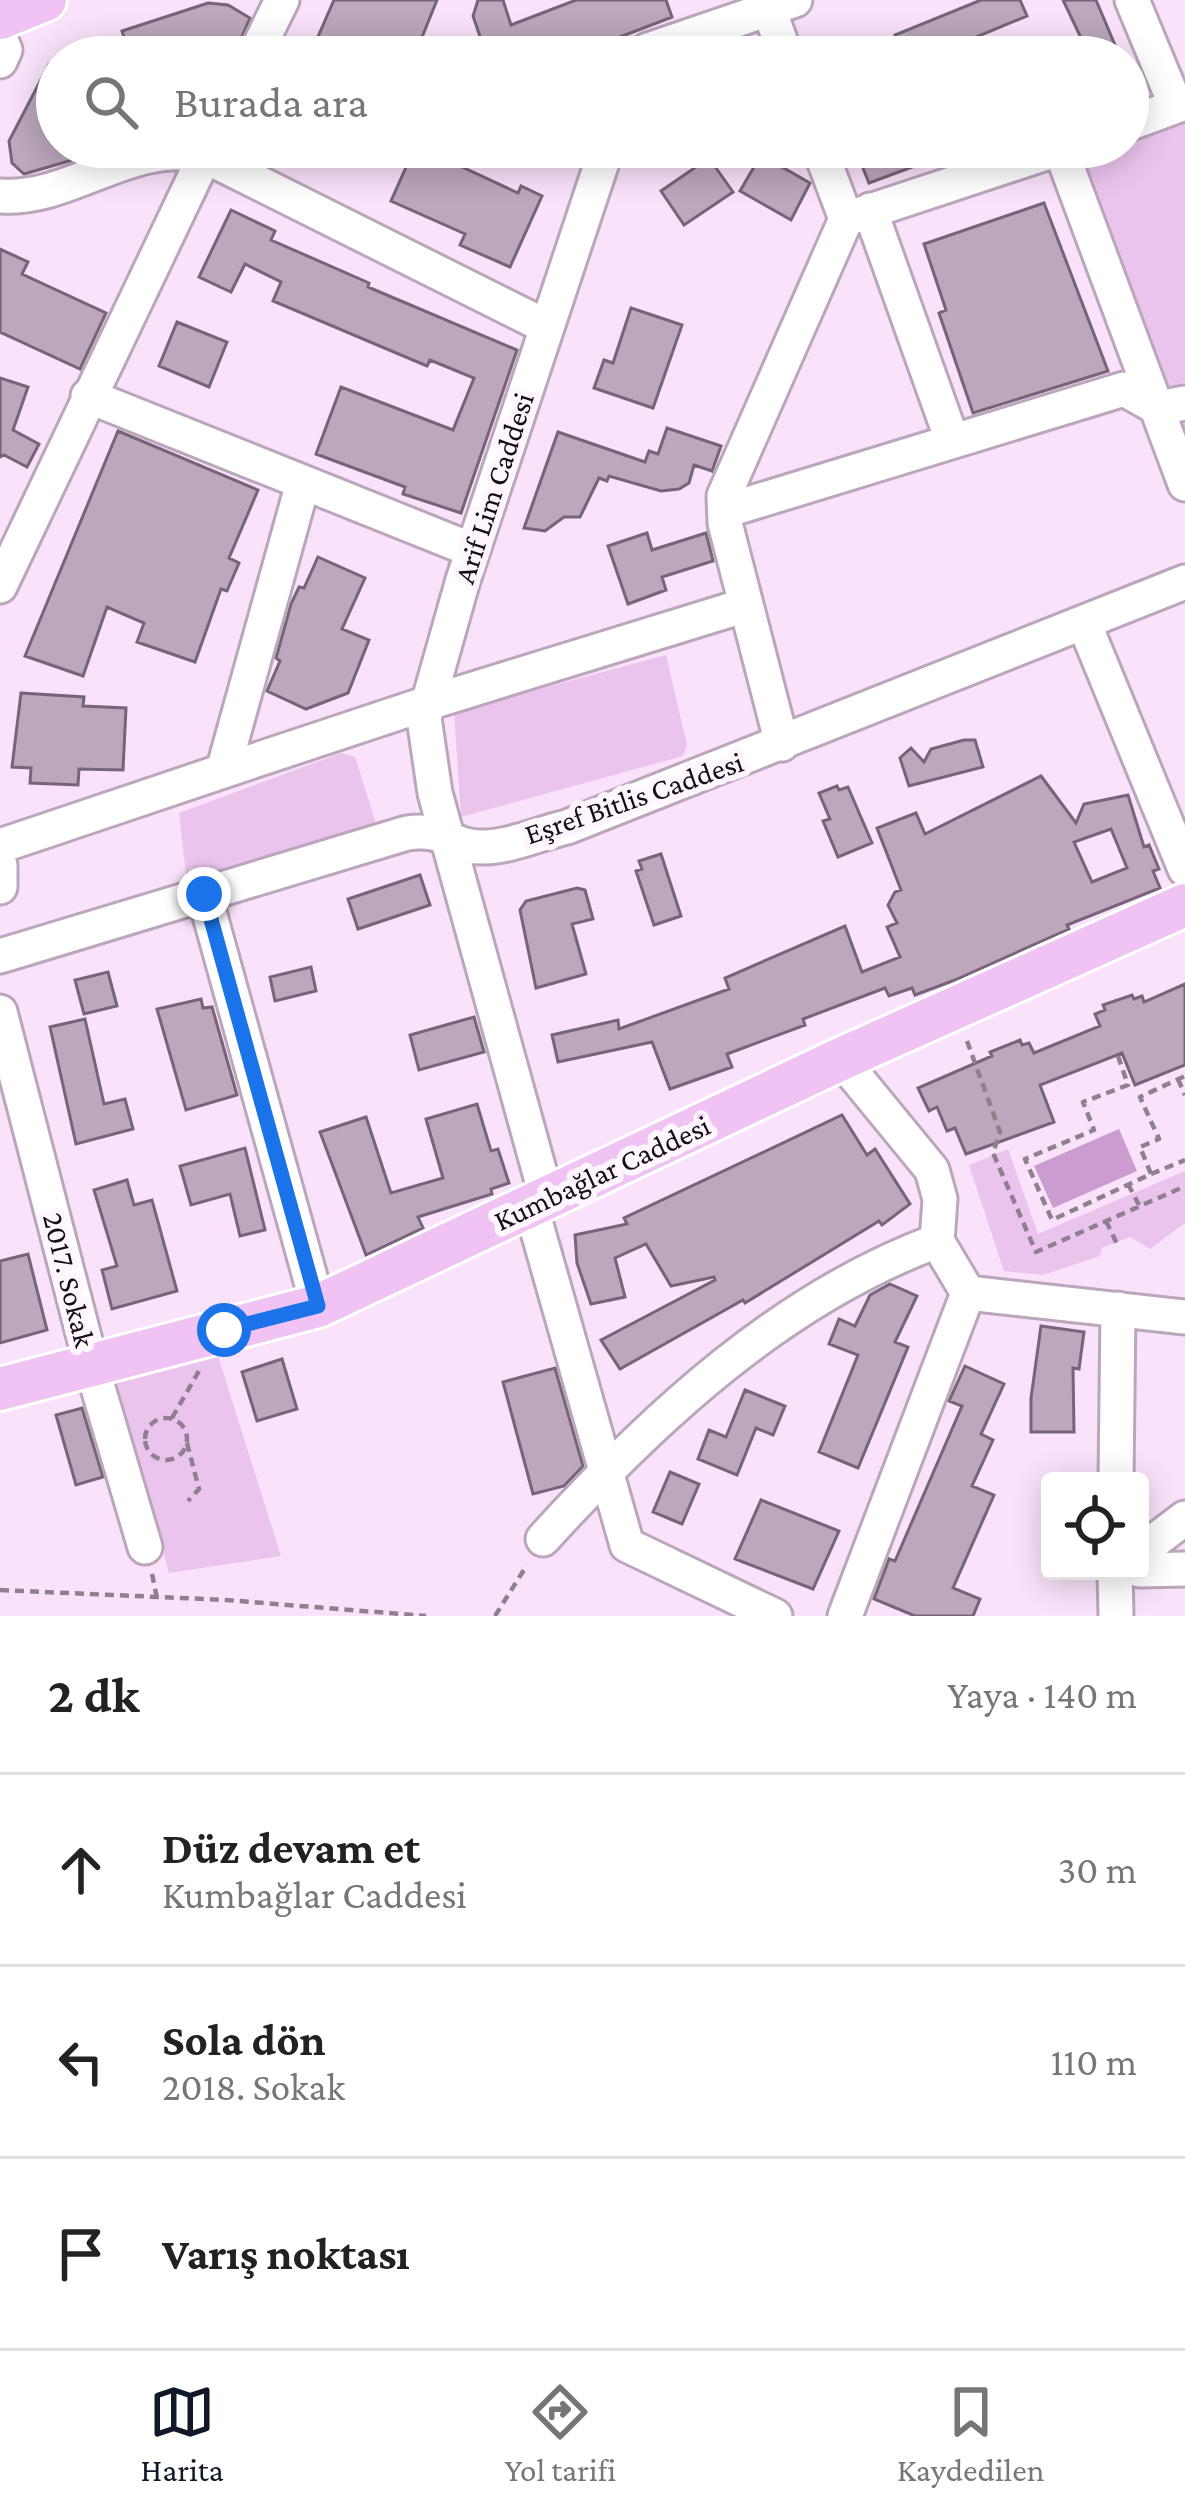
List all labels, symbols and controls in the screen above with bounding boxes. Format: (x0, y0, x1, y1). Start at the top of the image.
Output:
search box (36, 36, 1149, 168)
icon: search (78, 69, 144, 135)
text: Burada ara (174, 77, 368, 127)
street label: Arif Lim Caddesi (447, 388, 540, 587)
street label: Eşref Bitlis Caddesi (520, 745, 748, 851)
route end (177, 867, 231, 921)
street label: Kumbağlar Caddesi (489, 1108, 716, 1238)
street label: 2017. Sokak (37, 1209, 102, 1351)
route start (197, 1303, 251, 1357)
map controls (1041, 1472, 1149, 1580)
button: locate (1041, 1472, 1149, 1580)
text: 2 dk (48, 1666, 139, 1723)
text: Yaya · 140 m (948, 1673, 1137, 1716)
text: Düz devam et (162, 1823, 420, 1873)
icon: ahead (48, 1837, 114, 1903)
text: 30 m (1058, 1848, 1137, 1891)
text: Kumbağlar Caddesi (162, 1873, 467, 1916)
text: Sola dön (162, 2015, 325, 2065)
icon: left (48, 2029, 114, 2095)
text: 110 m (1050, 2040, 1137, 2083)
text: 2018. Sokak (162, 2065, 345, 2108)
icon: arrive (48, 2221, 114, 2287)
text: Varış noktası (162, 2229, 410, 2279)
tab: Harita (140, 2379, 224, 2488)
tab: Yol tarifi (505, 2379, 616, 2488)
tab: Kaydedilen (897, 2379, 1044, 2488)

